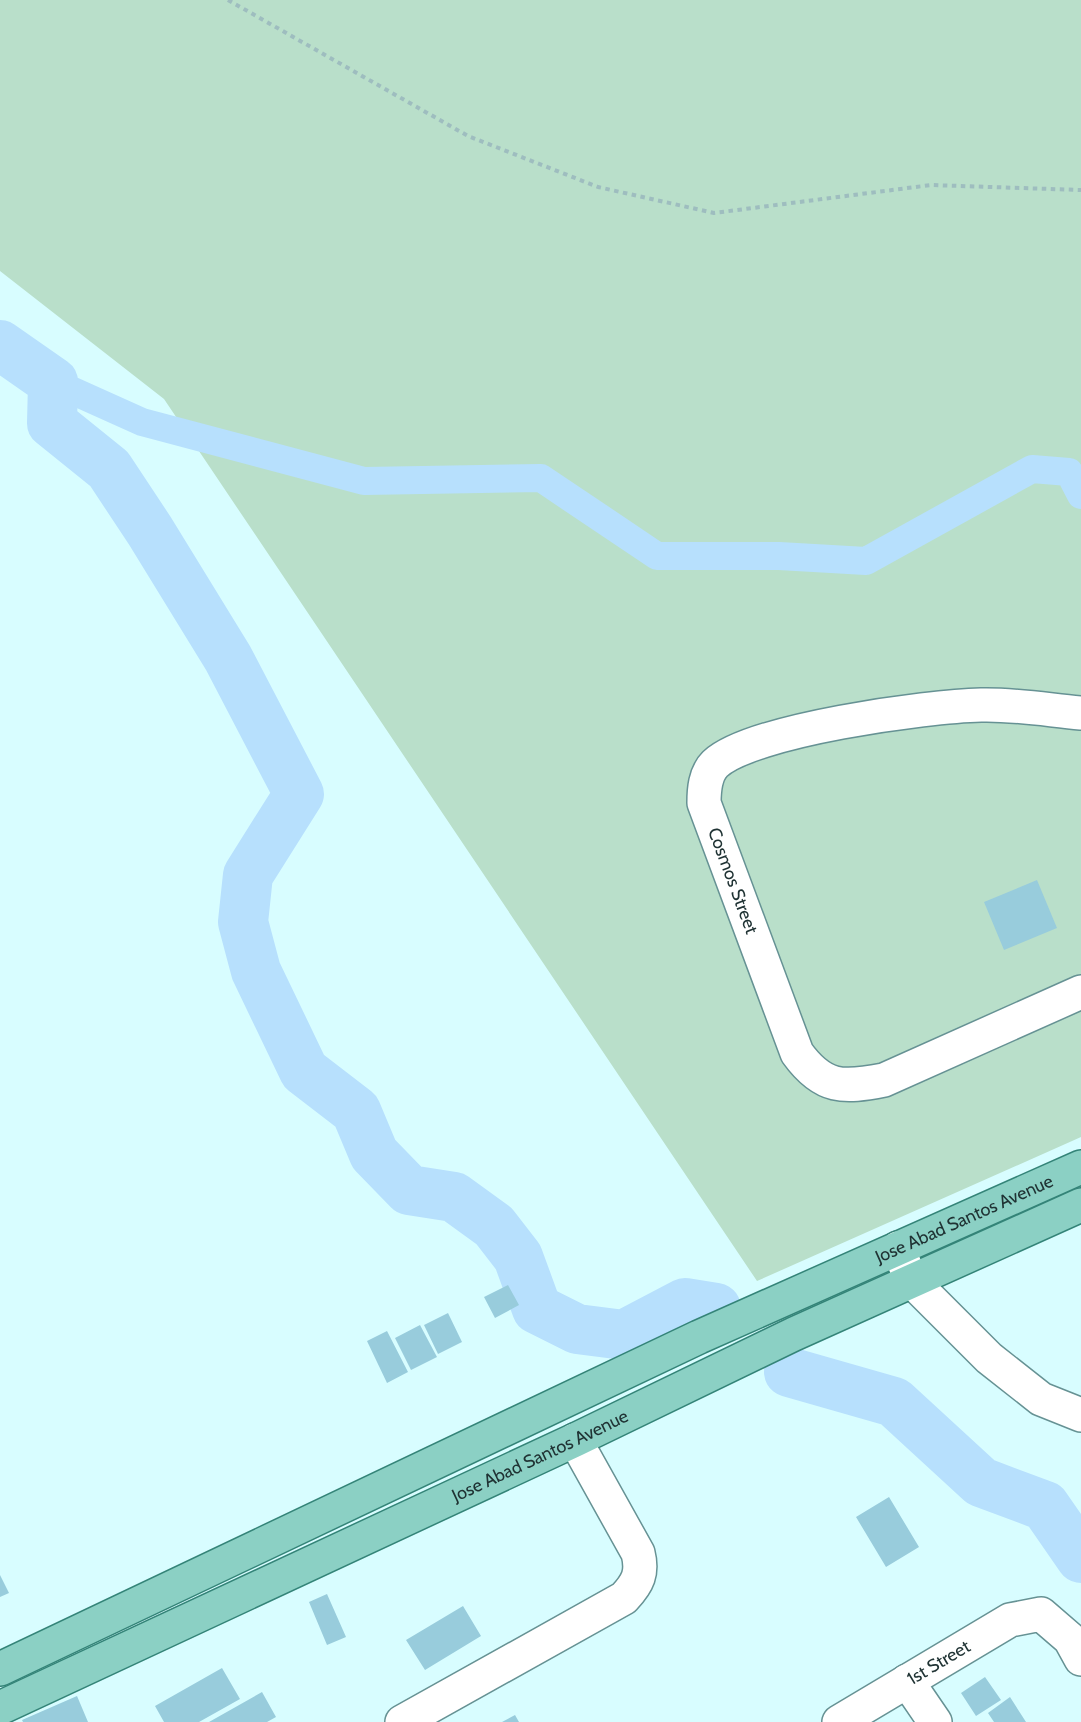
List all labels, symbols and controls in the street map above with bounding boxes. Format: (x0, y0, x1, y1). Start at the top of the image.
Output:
street label: Cosmos Street (703, 825, 763, 937)
street label: Jose Abad Santos Avenue (871, 1170, 1056, 1269)
street label: Jose Abad Santos Avenue (447, 1405, 632, 1507)
street label: 1st Street (903, 1635, 974, 1690)

